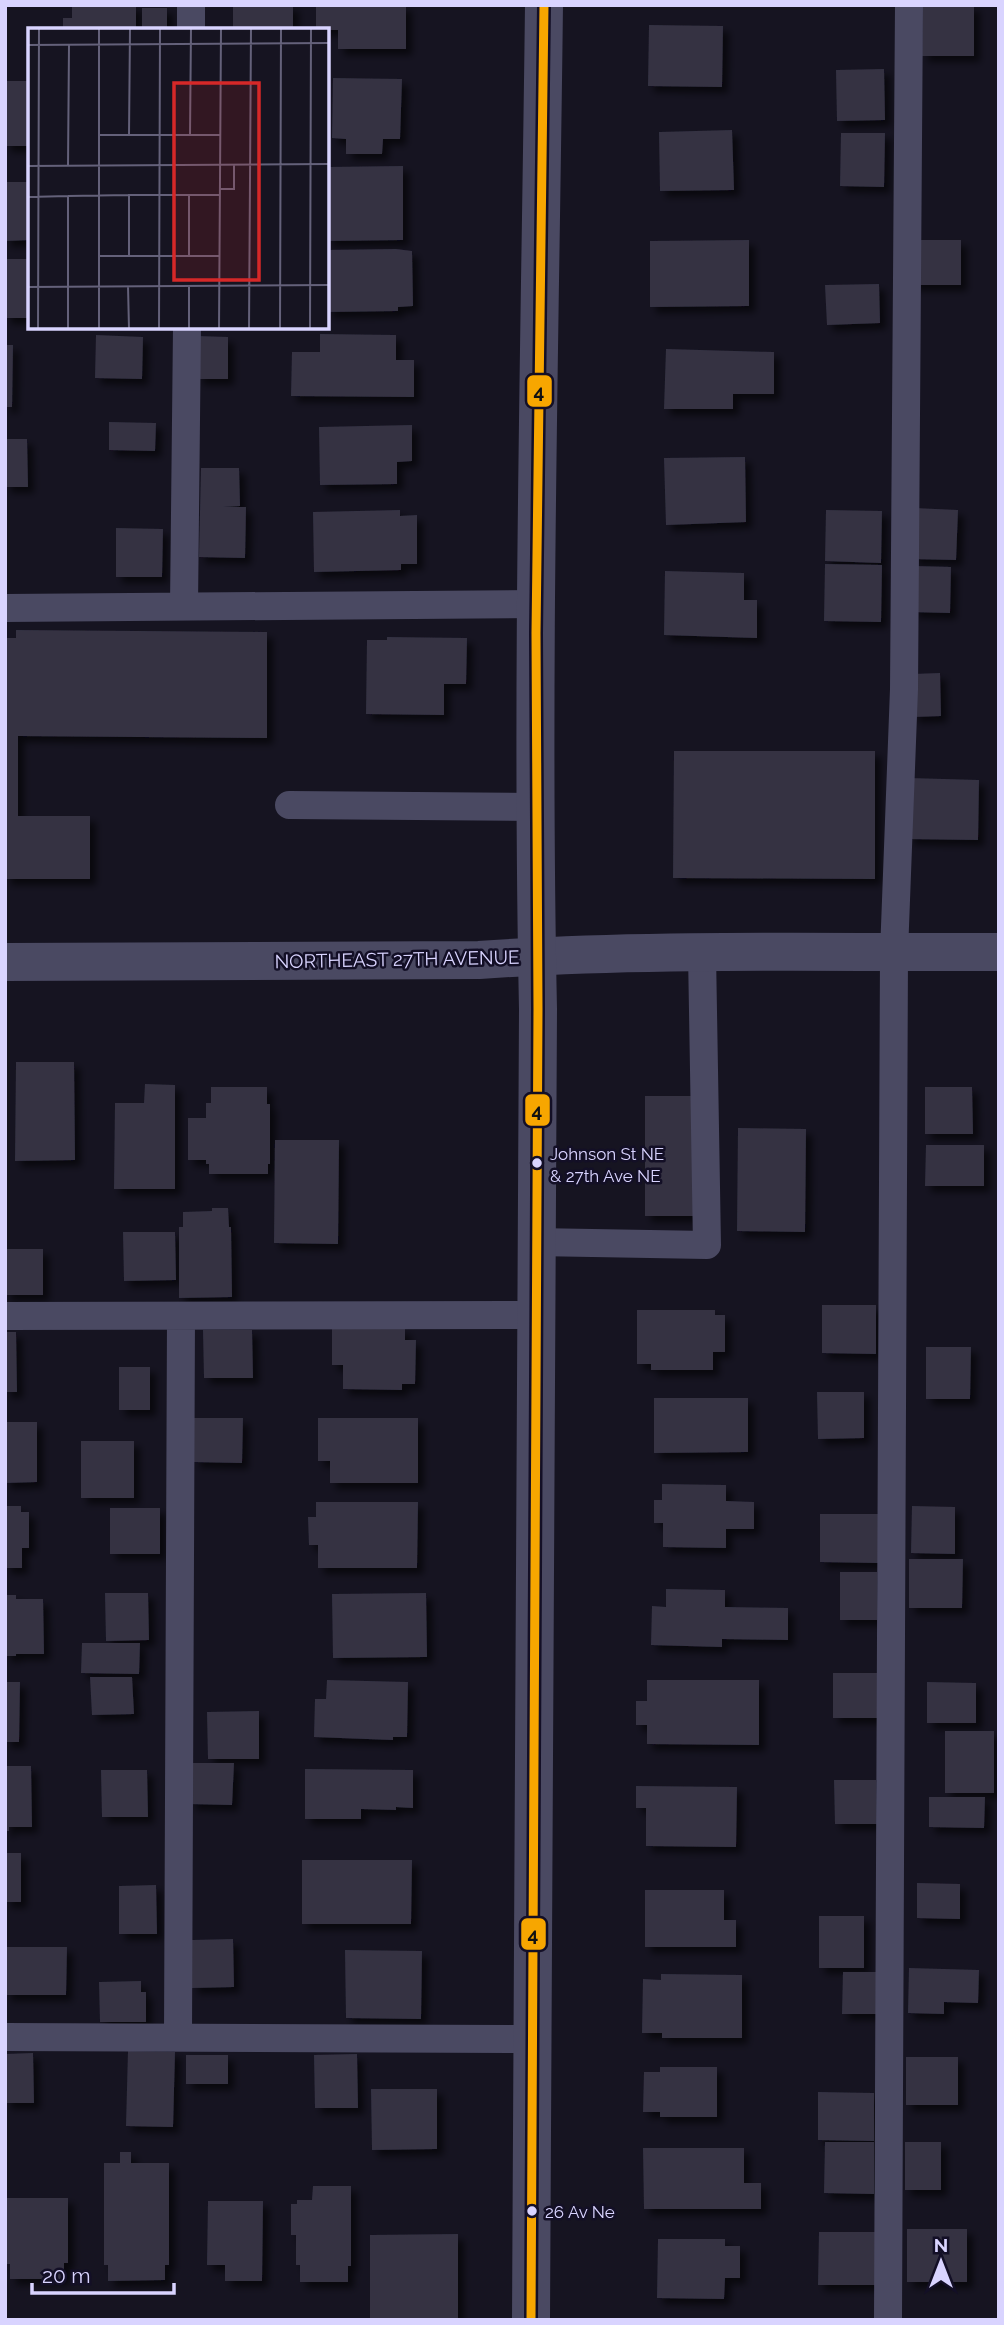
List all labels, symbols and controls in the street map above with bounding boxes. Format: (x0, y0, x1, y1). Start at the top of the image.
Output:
inset map (28, 28, 329, 329)
line badge: 4 (526, 374, 553, 408)
text: 4 (534, 380, 545, 402)
street label: NORTHEAST 27TH AVENUE (274, 946, 520, 972)
line badge: 4 (524, 1093, 551, 1127)
text: 4 (532, 1099, 543, 1121)
place label: Johnson St NE & 27th Ave NE (550, 1144, 664, 1186)
marker: Johnson St NE & 27th Ave NE (530, 1156, 544, 1170)
line badge: 4 (520, 1917, 547, 1951)
text: 4 (528, 1923, 539, 1945)
place label: 26 Av Ne (545, 2202, 615, 2222)
marker: 26 Av Ne (525, 2204, 539, 2218)
north arrow (906, 2227, 976, 2297)
text: N (934, 2234, 948, 2256)
scale bar (32, 2252, 173, 2296)
text: 20 m (42, 2263, 90, 2288)

